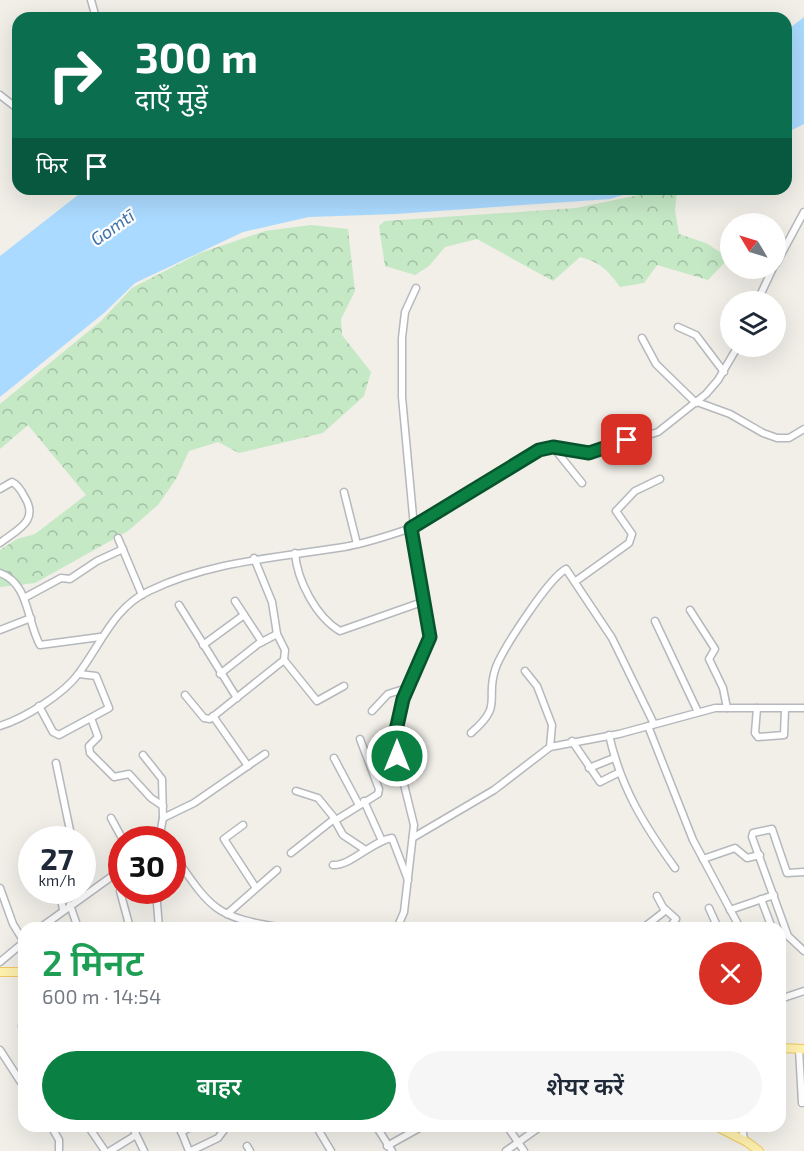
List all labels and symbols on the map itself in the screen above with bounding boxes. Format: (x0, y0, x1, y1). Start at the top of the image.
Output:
water label: Gomtī (86, 203, 139, 250)
north arrow (720, 213, 786, 279)
pin (601, 414, 652, 465)
position arrow (365, 724, 429, 788)
speed limit sign: 30 (108, 826, 186, 904)

